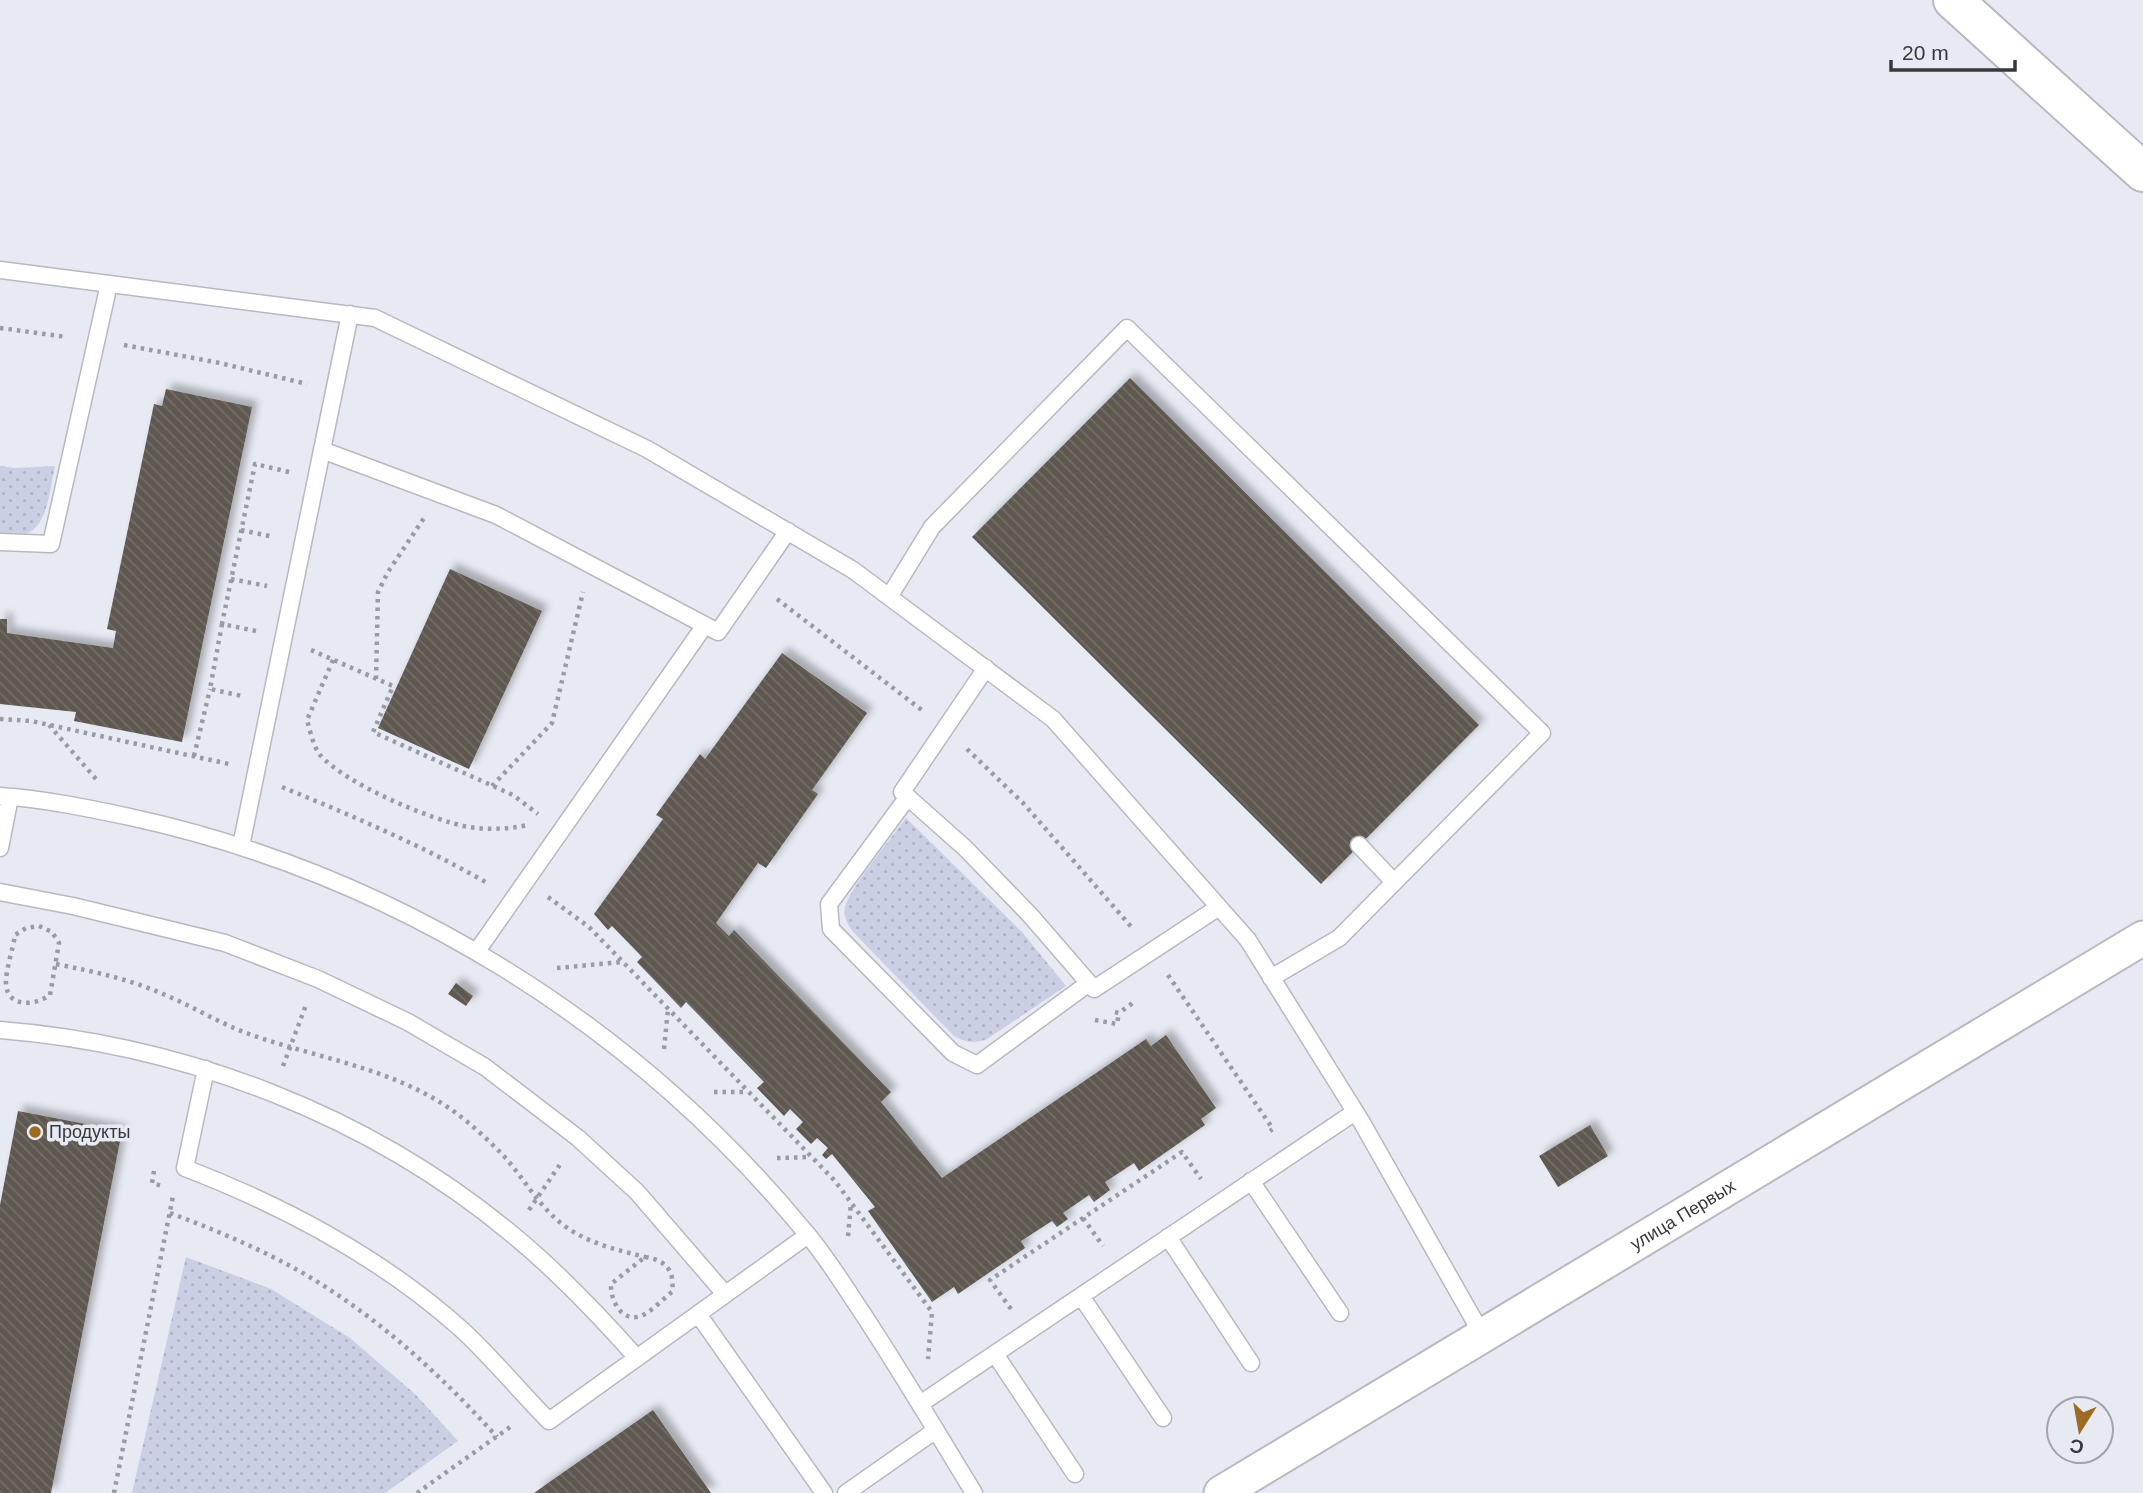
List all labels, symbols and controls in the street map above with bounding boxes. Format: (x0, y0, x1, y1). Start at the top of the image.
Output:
scale bar (1891, 28, 2015, 72)
text: 20 m (1902, 41, 1949, 64)
place label: Продукты (49, 1122, 130, 1142)
marker: Продукты (27, 1124, 43, 1140)
street label: улица Первых (1627, 1176, 1739, 1254)
north arrow (2045, 1395, 2115, 1465)
text: С (2068, 1435, 2086, 1458)

